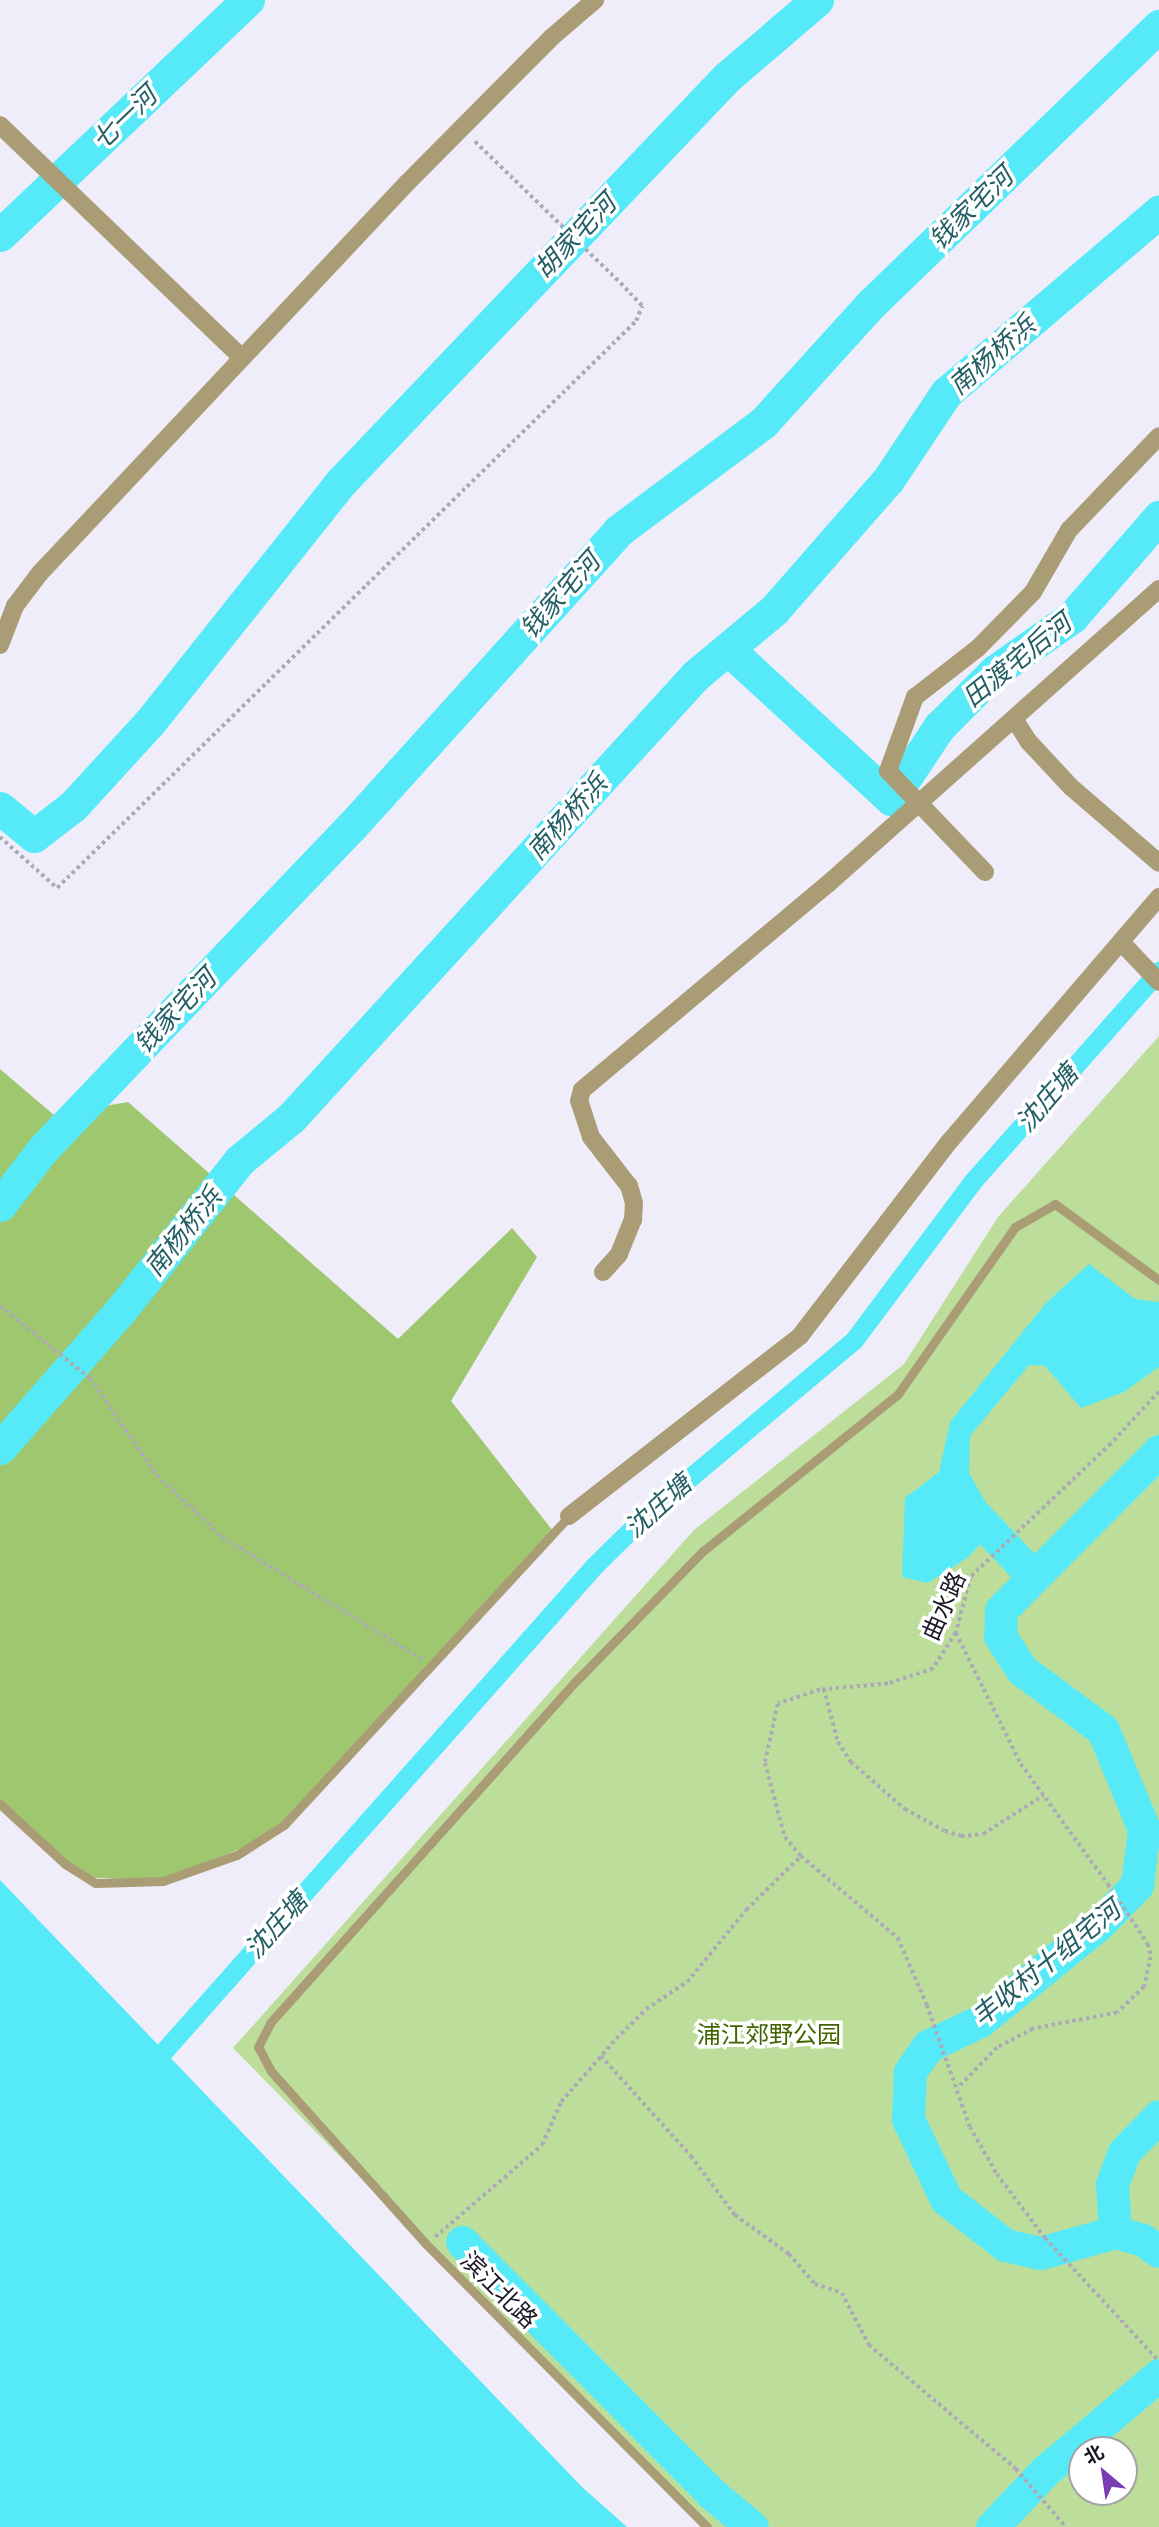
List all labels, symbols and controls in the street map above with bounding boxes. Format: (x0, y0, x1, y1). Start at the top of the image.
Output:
water label: 七一河 (85, 80, 163, 156)
water label: 钱家宅河 (923, 161, 1019, 255)
water label: 胡家宅河 (528, 188, 622, 284)
water label: 南杨桥浜 (943, 309, 1041, 401)
water label: 钱家宅河 (514, 546, 606, 644)
water label: 田渡宅后河 (957, 607, 1077, 713)
water label: 南杨桥浜 (521, 768, 613, 866)
water label: 钱家宅河 (128, 963, 222, 1059)
water label: 沈庄塘 (1010, 1058, 1084, 1138)
water label: 南杨桥浜 (138, 1182, 228, 1282)
water label: 沈庄塘 (619, 1468, 697, 1544)
street label: 曲水路 (916, 1567, 972, 1645)
water label: 沈庄塘 (238, 1886, 314, 1964)
water label: 丰收村十组宅河 (965, 1894, 1127, 2032)
park label: 浦江郊野公园 (697, 2021, 841, 2049)
street label: 滨江北路 (455, 2246, 543, 2334)
north arrow (1068, 2436, 1138, 2506)
text: 北 (1080, 2440, 1107, 2469)

